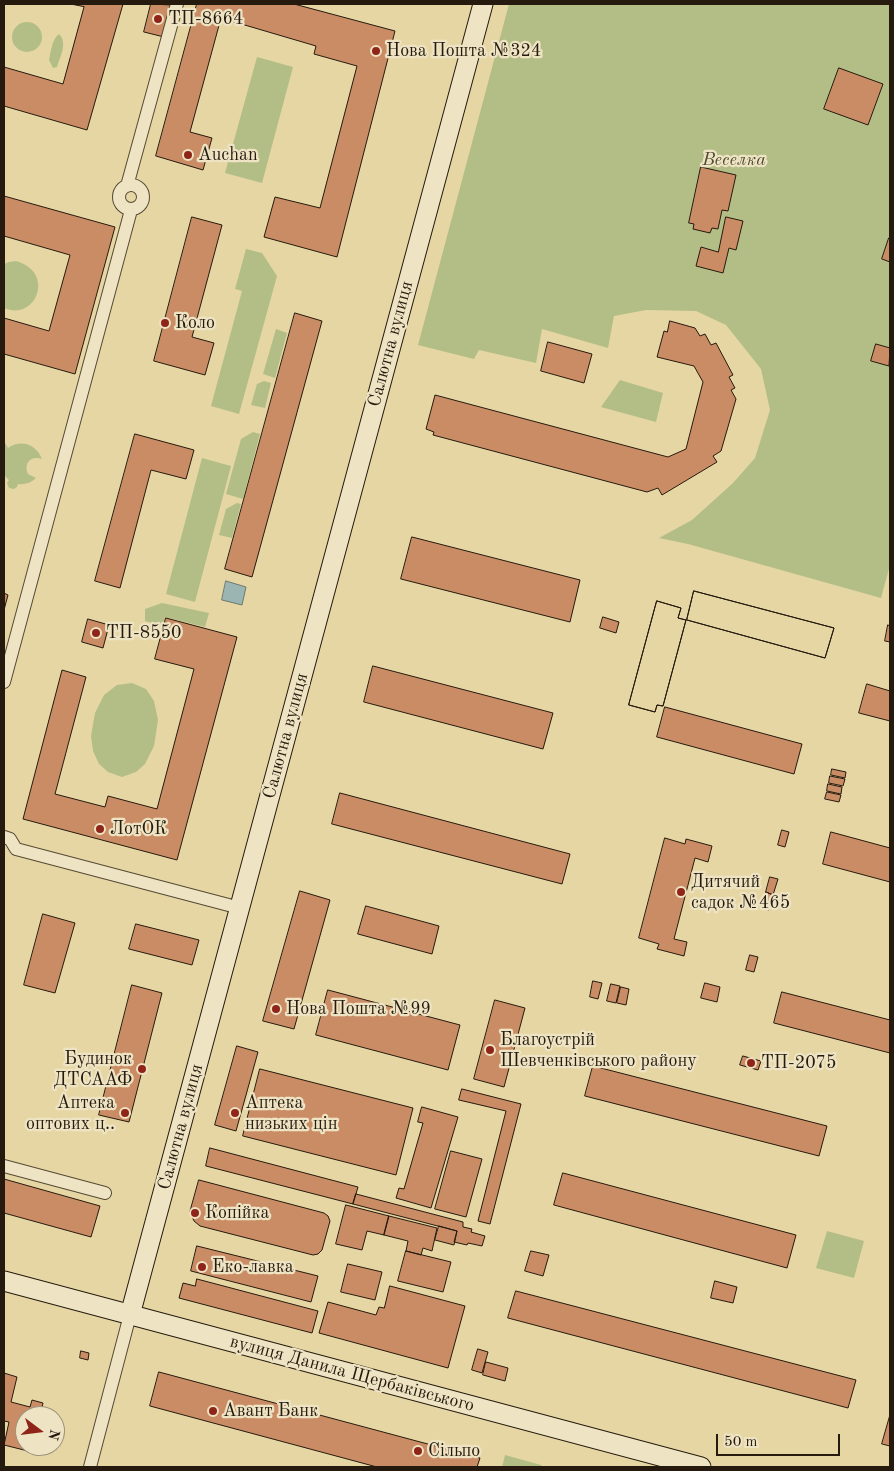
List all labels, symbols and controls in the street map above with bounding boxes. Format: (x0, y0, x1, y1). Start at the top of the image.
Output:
place label: ТП-8664 (168, 8, 243, 30)
marker: ТП-8664 (152, 13, 164, 25)
place label: Нова Пошта №324 (386, 40, 541, 62)
marker: Нова Пошта №324 (370, 45, 382, 57)
place label: Auchan (198, 144, 258, 166)
marker: Auchan (182, 149, 194, 161)
park label: Веселка (702, 149, 766, 171)
street label: Салютна вулиця (364, 279, 418, 409)
place label: Коло (175, 312, 215, 334)
marker: Коло (159, 317, 171, 329)
place label: ТП-8550 (106, 622, 181, 644)
marker: ТП-8550 (90, 627, 102, 639)
street label: Салютна вулиця (259, 671, 313, 801)
place label: ЛотОК (110, 818, 167, 840)
marker: ЛотОК (94, 823, 106, 835)
place label: Дитячий садок №465 (691, 871, 790, 914)
marker: Дитячий садок №465 (675, 886, 687, 898)
place label: Нова Пошта №99 (286, 998, 431, 1020)
marker: Нова Пошта №99 (270, 1003, 282, 1015)
place label: Благоустрій Шевченківського району (500, 1029, 697, 1072)
marker: Благоустрій Шевченківського району (484, 1044, 496, 1056)
place label: Будинок ДТСААФ (54, 1048, 132, 1090)
place label: ТП-2075 (761, 1052, 836, 1074)
marker: ТП-2075 (745, 1057, 757, 1069)
street label: Салютна вулиця (154, 1062, 208, 1192)
marker: Будинок ДТСААФ (136, 1063, 148, 1075)
place label: Аптека оптових ц.. (26, 1092, 115, 1134)
place label: Аптека низьких цін (245, 1092, 338, 1134)
marker: Аптека оптових ц.. (119, 1107, 131, 1119)
marker: Аптека низьких цін (229, 1107, 241, 1119)
place label: Копійка (205, 1202, 269, 1224)
marker: Копійка (189, 1207, 201, 1219)
place label: Еко-лавка (212, 1256, 294, 1278)
marker: Еко-лавка (196, 1261, 208, 1273)
street label: вулиця Данила Щербаківського (227, 1331, 477, 1417)
place label: Авант Банк (223, 1400, 318, 1422)
marker: Авант Банк (207, 1405, 219, 1417)
north arrow (15, 1406, 65, 1456)
scale bar (719, 1424, 843, 1456)
text: N (45, 1428, 62, 1442)
text: 50 m (724, 1435, 758, 1450)
place label: Сільпо (428, 1440, 480, 1462)
marker: Сільпо (412, 1445, 424, 1457)

